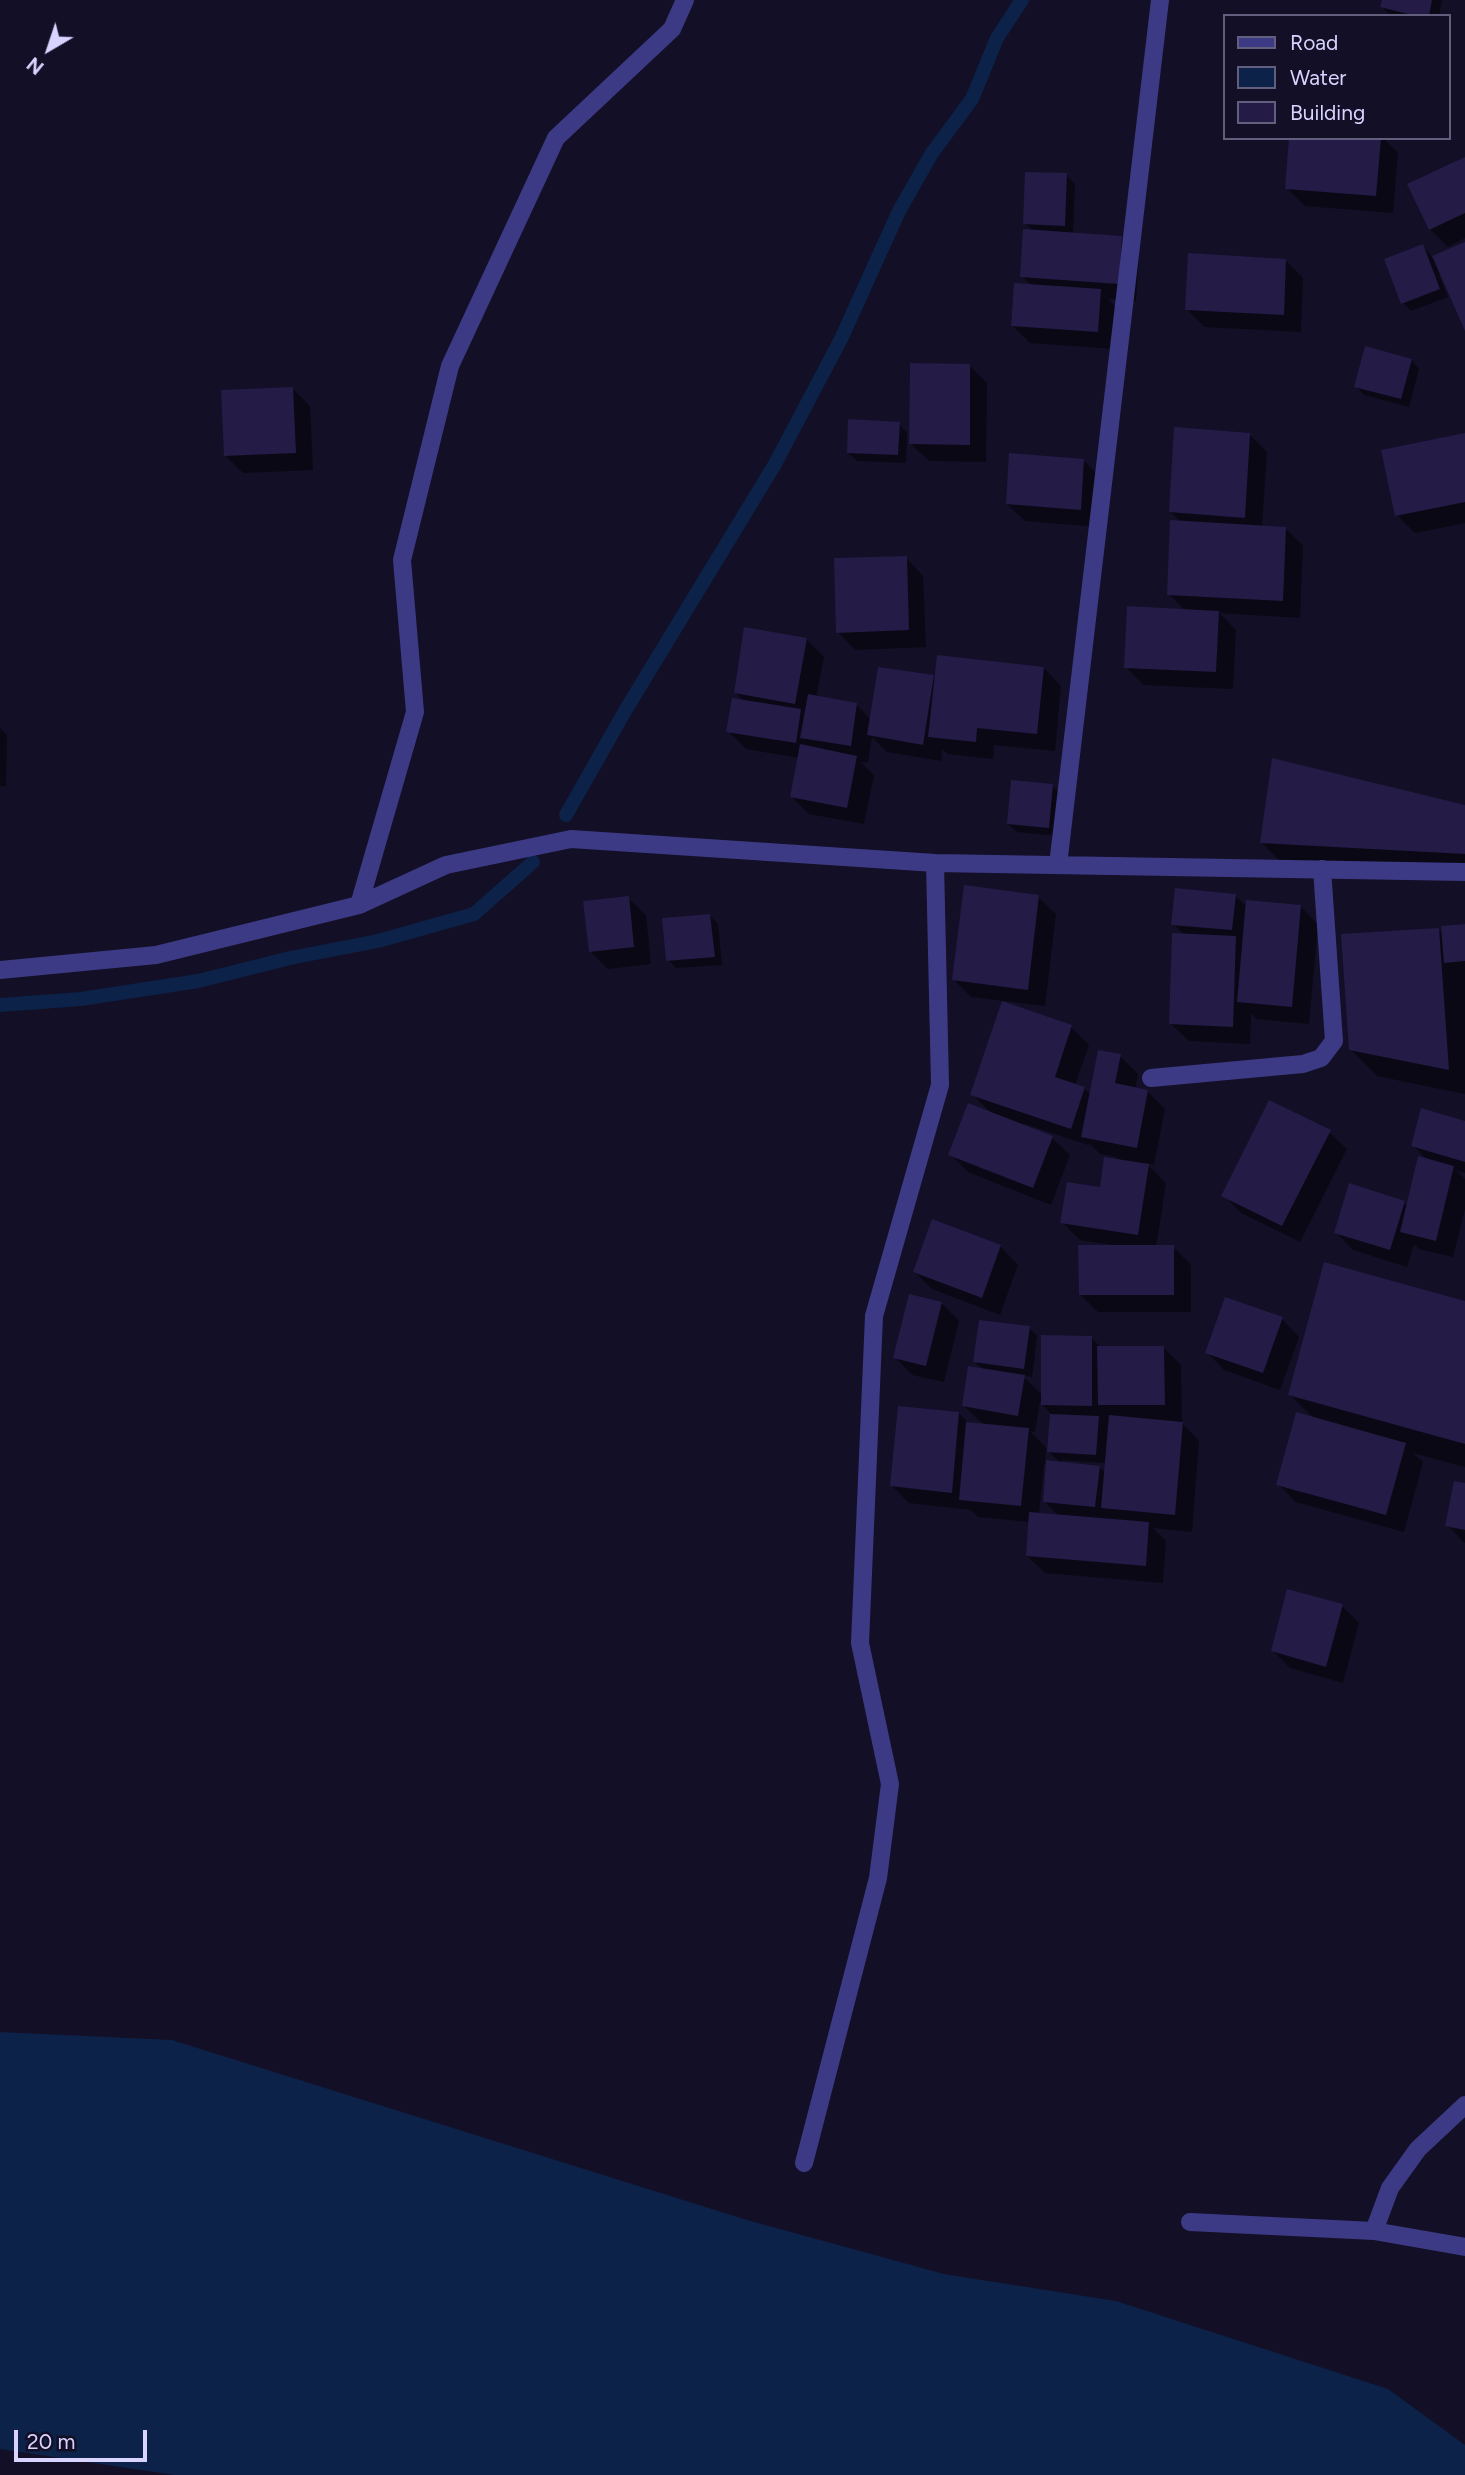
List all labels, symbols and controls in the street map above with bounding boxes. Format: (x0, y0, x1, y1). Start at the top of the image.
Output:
north arrow (14, 14, 84, 84)
legend (1224, 14, 1451, 140)
text: Road (1290, 30, 1338, 55)
text: N (23, 52, 48, 79)
text: Water (1290, 65, 1346, 90)
text: Building (1290, 100, 1365, 125)
scale bar (18, 2416, 150, 2460)
text: 20 m (27, 2429, 75, 2454)

